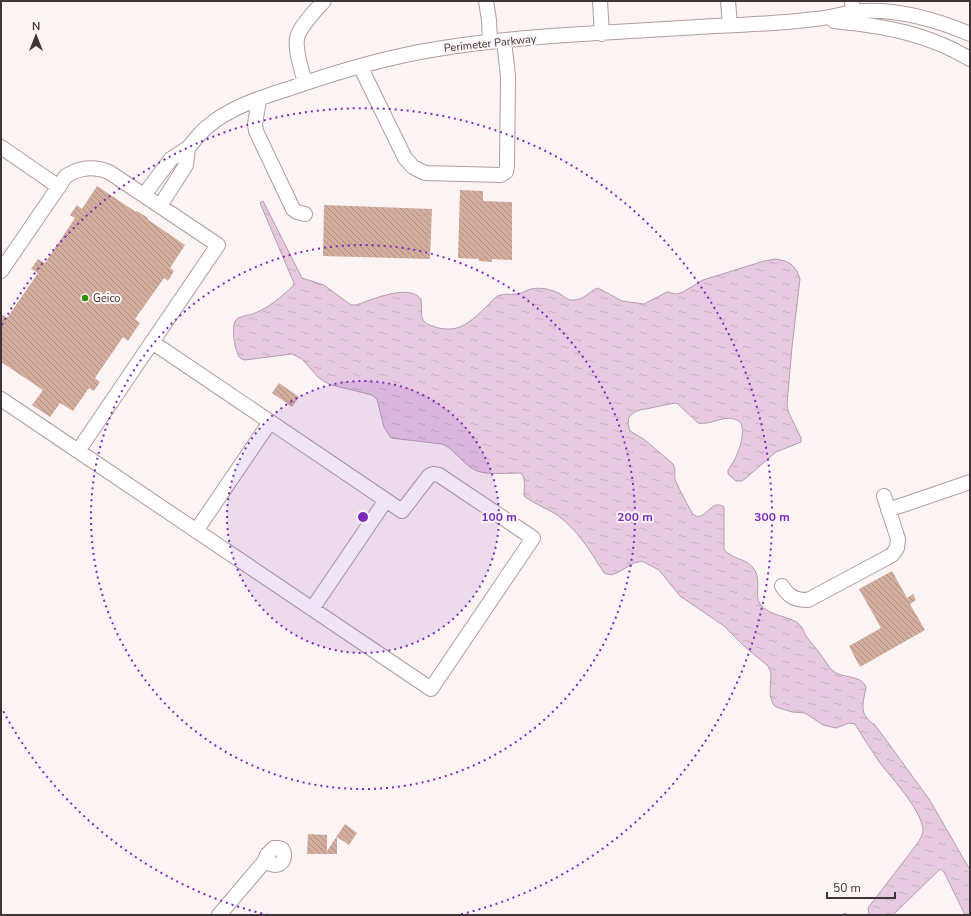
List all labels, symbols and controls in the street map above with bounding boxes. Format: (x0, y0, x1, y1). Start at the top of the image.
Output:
north arrow (16, 16, 56, 56)
text: N (32, 19, 40, 34)
street label: Perimeter Parkway (443, 31, 537, 56)
place label: Geico (93, 291, 121, 306)
marker: Geico (80, 293, 90, 303)
text: 100 m (481, 509, 517, 525)
text: 200 m (617, 509, 653, 525)
text: 300 m (754, 509, 790, 525)
centre of rings (356, 510, 370, 524)
scale bar (827, 874, 895, 900)
text: 50 m (833, 880, 861, 896)

